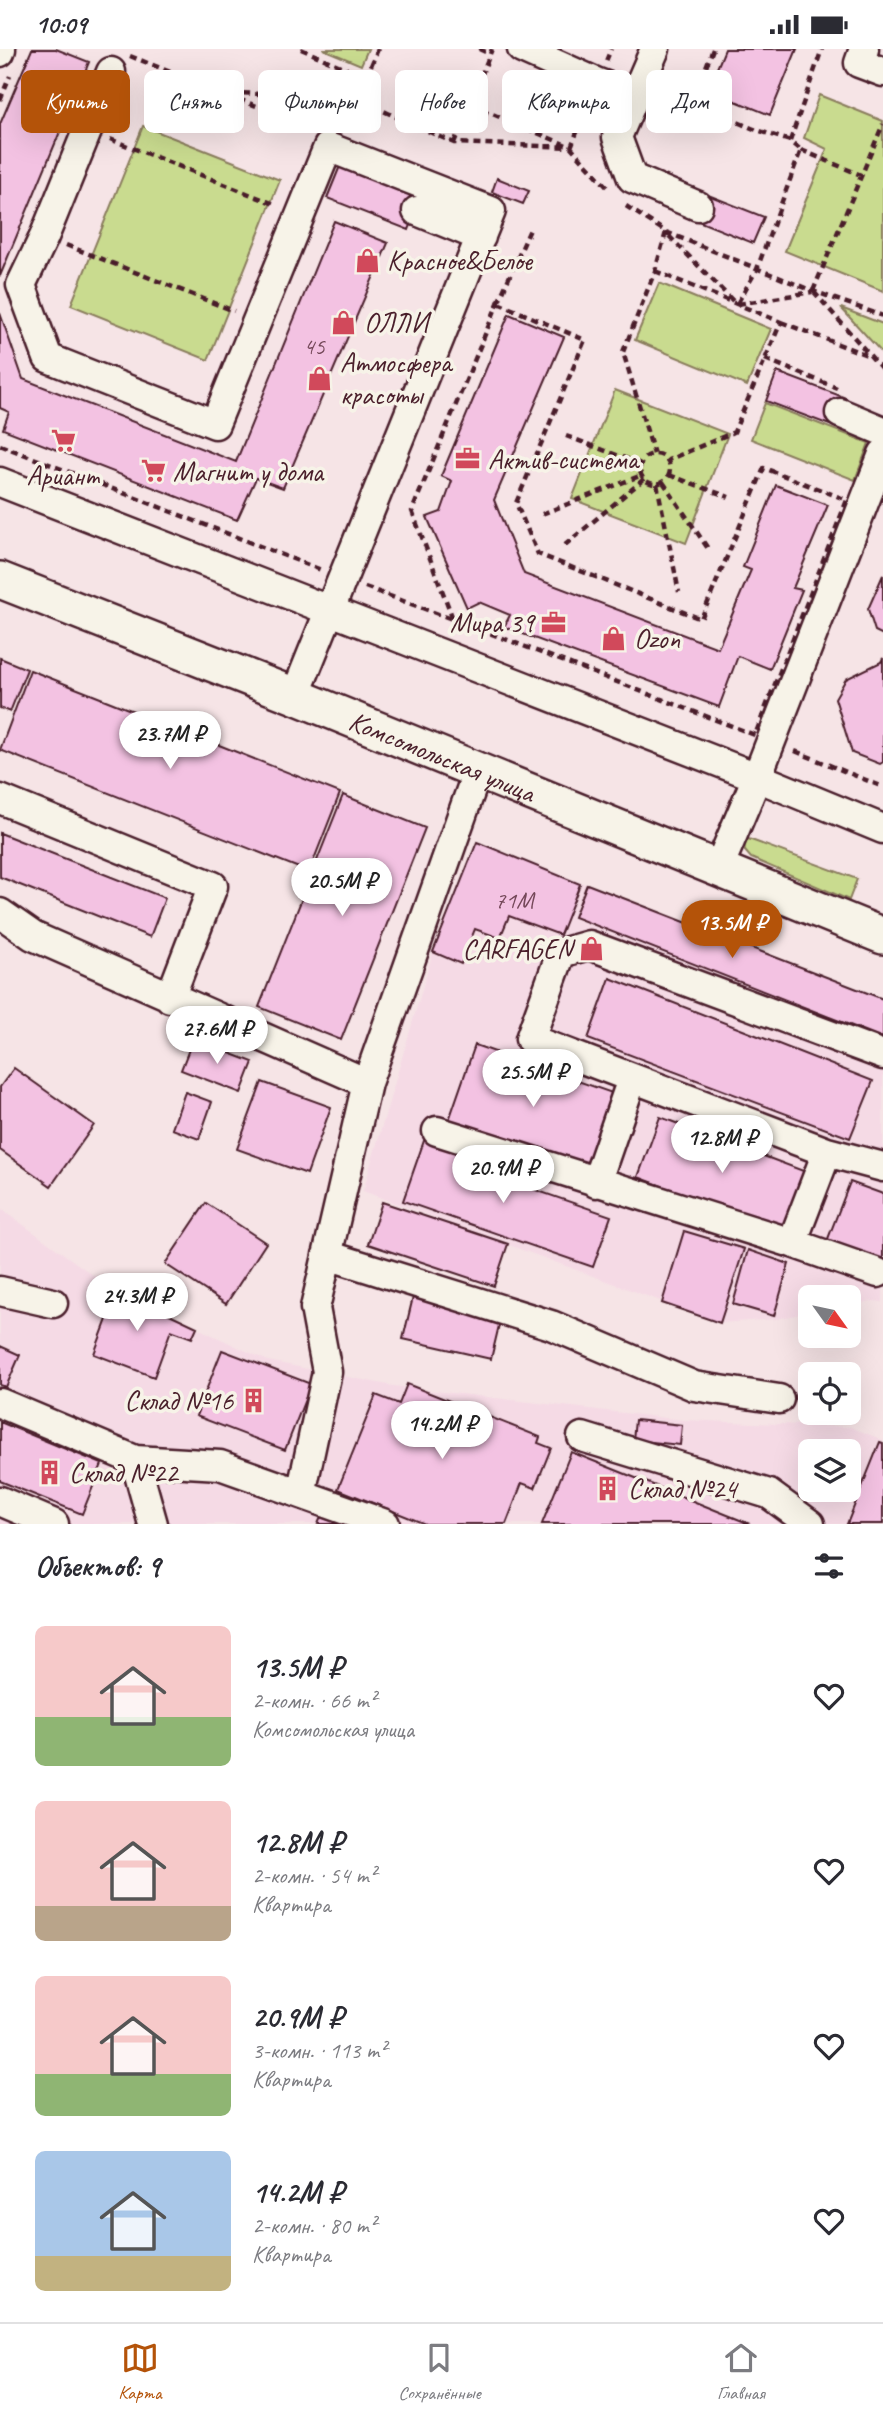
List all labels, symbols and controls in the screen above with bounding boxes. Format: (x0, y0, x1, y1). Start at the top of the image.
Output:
text: 10:09 (35, 8, 87, 41)
chip: Купить (21, 70, 130, 133)
chip: Снять (144, 70, 244, 133)
chip: Фильтры (258, 70, 381, 133)
chip: Новое (395, 70, 488, 133)
chip: Квартира (502, 70, 632, 133)
chip: Дом (646, 70, 732, 133)
place label: Красное&Белое (387, 243, 534, 278)
shop icon: Красное&Белое (353, 246, 381, 274)
place label: ОЛЛИ (364, 305, 433, 340)
shop icon: ОЛЛИ (330, 308, 358, 336)
house number: 45 (303, 331, 326, 361)
place label: Атмосфера красоты (340, 345, 454, 412)
shop icon: Атмосфера красоты (306, 364, 334, 392)
supermarket icon: Ариант (49, 427, 77, 455)
place label: Актив-система (488, 442, 641, 477)
office icon: Актив-система (454, 445, 482, 473)
place label: Магнит у дома (173, 454, 325, 489)
supermarket icon: Магнит у дома (139, 457, 167, 485)
place label: Ариант (27, 458, 101, 493)
place label: Мира 39 (450, 605, 536, 640)
office icon: Мира 39 (540, 608, 568, 636)
place label: Ozon (634, 621, 680, 656)
shop icon: Ozon (600, 624, 628, 652)
street label: Комсомольская улица (344, 703, 542, 810)
pin: 23.7M ₽ (105, 711, 235, 771)
text: 23.7M ₽ (135, 719, 205, 748)
pin: 20.5M ₽ (277, 859, 407, 918)
text: 20.5M ₽ (307, 866, 377, 895)
house number: 71М (495, 885, 536, 915)
pin: 13.5M ₽ (667, 901, 797, 960)
text: 13.5M ₽ (697, 908, 767, 937)
place label: CARFAGEN (462, 931, 576, 966)
shop icon: CARFAGEN (578, 934, 606, 962)
pin: 27.6M ₽ (152, 1007, 282, 1066)
text: 27.6M ₽ (182, 1014, 252, 1043)
pin: 25.5M ₽ (468, 1049, 598, 1109)
text: 25.5M ₽ (498, 1057, 568, 1086)
pin: 12.8M ₽ (657, 1115, 787, 1175)
text: 12.8M ₽ (687, 1123, 757, 1152)
pin: 20.9M ₽ (438, 1145, 568, 1205)
text: 20.9M ₽ (468, 1153, 538, 1182)
pin: 24.3M ₽ (72, 1273, 202, 1333)
text: 24.3M ₽ (102, 1281, 172, 1310)
north arrow (798, 1285, 861, 1347)
map controls (798, 1285, 861, 1502)
button: locate (798, 1362, 861, 1425)
place label: Склад №16 (124, 1383, 234, 1418)
building icon: Склад №16 (239, 1386, 267, 1414)
pin: 14.2M ₽ (377, 1401, 507, 1461)
text: 14.2M ₽ (407, 1409, 477, 1438)
button: layers (798, 1439, 861, 1502)
place label: Склад №22 (69, 1455, 180, 1490)
building icon: Склад №22 (35, 1458, 63, 1486)
place label: Склад №24 (628, 1471, 739, 1506)
building icon: Склад №24 (594, 1474, 622, 1502)
text: Объектов: 9 (35, 1547, 160, 1585)
icon: filters (810, 1547, 848, 1585)
text: 13.5M ₽ (252, 1648, 343, 1686)
icon: home (91, 1654, 175, 1738)
icon: heart (810, 1677, 848, 1715)
text: 2-комн. · 66 m² (252, 1686, 376, 1715)
text: Комсомольская улица (252, 1715, 414, 1744)
text: 12.8M ₽ (252, 1823, 343, 1861)
icon: home (91, 1829, 175, 1913)
icon: heart (810, 1852, 848, 1890)
text: 2-комн. · 54 m² (252, 1861, 376, 1890)
text: Квартира (252, 1890, 330, 1919)
text: 20.9M ₽ (252, 1998, 343, 2036)
icon: home (91, 2004, 175, 2088)
icon: heart (810, 2027, 848, 2065)
text: 3-комн. · 113 m² (252, 2036, 386, 2065)
text: Квартира (252, 2065, 330, 2094)
text: 14.2M ₽ (252, 2173, 343, 2211)
icon: home (91, 2179, 175, 2263)
icon: heart (810, 2202, 848, 2240)
text: 2-комн. · 80 m² (252, 2211, 376, 2240)
text: Квартира (252, 2240, 330, 2269)
tab: Карта (118, 2339, 162, 2405)
tab: Сохранённые (398, 2339, 481, 2405)
tab: Главная (717, 2339, 765, 2405)

